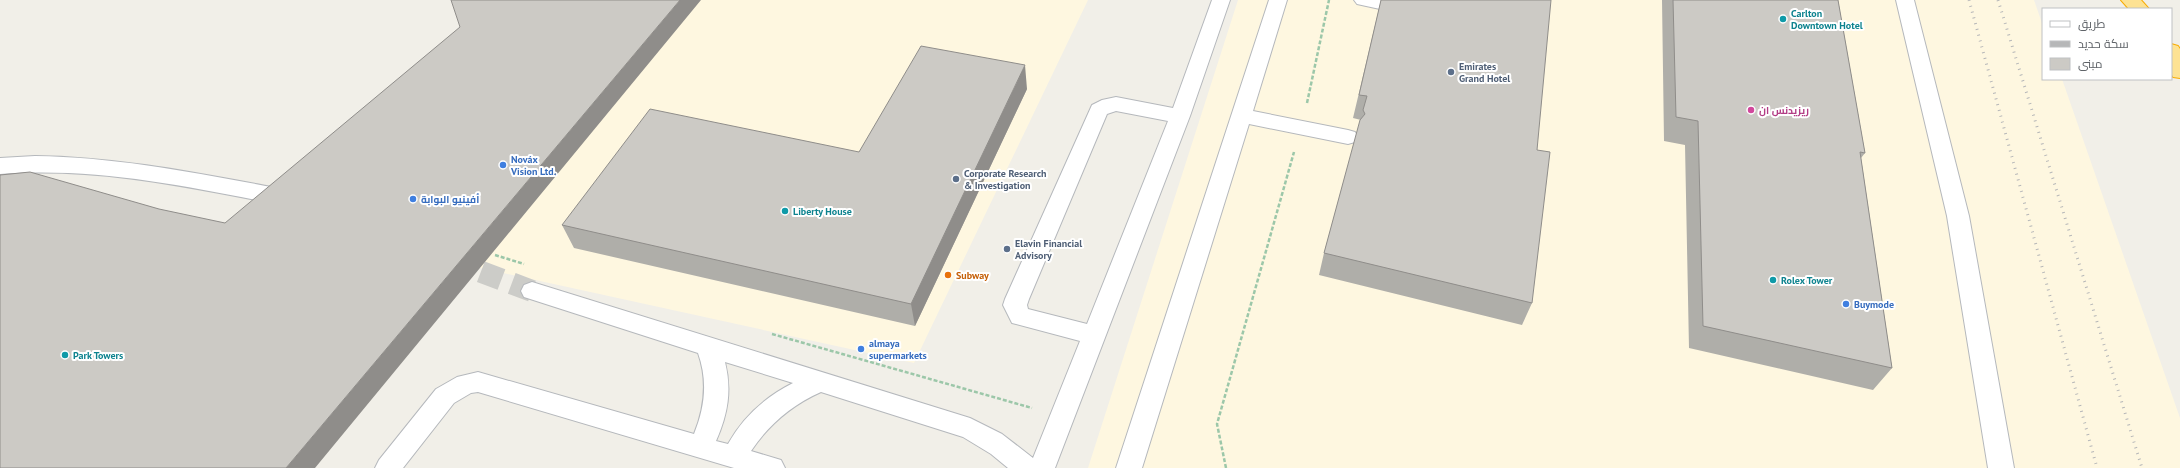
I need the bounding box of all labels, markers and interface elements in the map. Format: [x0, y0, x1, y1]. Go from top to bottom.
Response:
place label: Carlton Downtown Hotel [1791, 7, 1863, 32]
legend [2042, 8, 2172, 80]
marker: Carlton Downtown Hotel [1778, 14, 1788, 24]
text: طريق [2078, 16, 2106, 31]
text: سكة حديد [2078, 36, 2129, 51]
text: مبنى [2078, 56, 2103, 71]
place label: Emirates Grand Hotel [1459, 60, 1510, 85]
marker: Emirates Grand Hotel [1446, 67, 1456, 77]
place label: ريزيدنس ان [1759, 104, 1809, 117]
marker: ريزيدنس ان [1746, 105, 1756, 115]
place label: Nováx Vision Ltd. [510, 153, 557, 178]
marker: Nováx Vision Ltd. [498, 160, 508, 170]
place label: Corporate Research & Investigation [964, 167, 1047, 192]
marker: Corporate Research & Investigation [951, 174, 961, 184]
place label: أفينيو البوابة [421, 193, 479, 206]
marker: أفينيو البوابة [408, 194, 418, 204]
place label: Liberty House [793, 205, 852, 218]
marker: Liberty House [780, 206, 790, 216]
place label: Elavin Financial Advisory [1015, 237, 1082, 262]
marker: Elavin Financial Advisory [1002, 244, 1012, 254]
place label: Subway [956, 269, 989, 282]
marker: Subway [943, 270, 953, 280]
place label: Rolex Tower [1781, 274, 1833, 287]
marker: Rolex Tower [1768, 275, 1778, 285]
place label: Buymode [1854, 298, 1894, 311]
marker: Buymode [1841, 299, 1851, 309]
place label: almaya supermarkets [869, 337, 927, 362]
marker: almaya supermarkets [856, 344, 866, 354]
place label: Park Towers [73, 349, 123, 362]
marker: Park Towers [60, 350, 70, 360]

